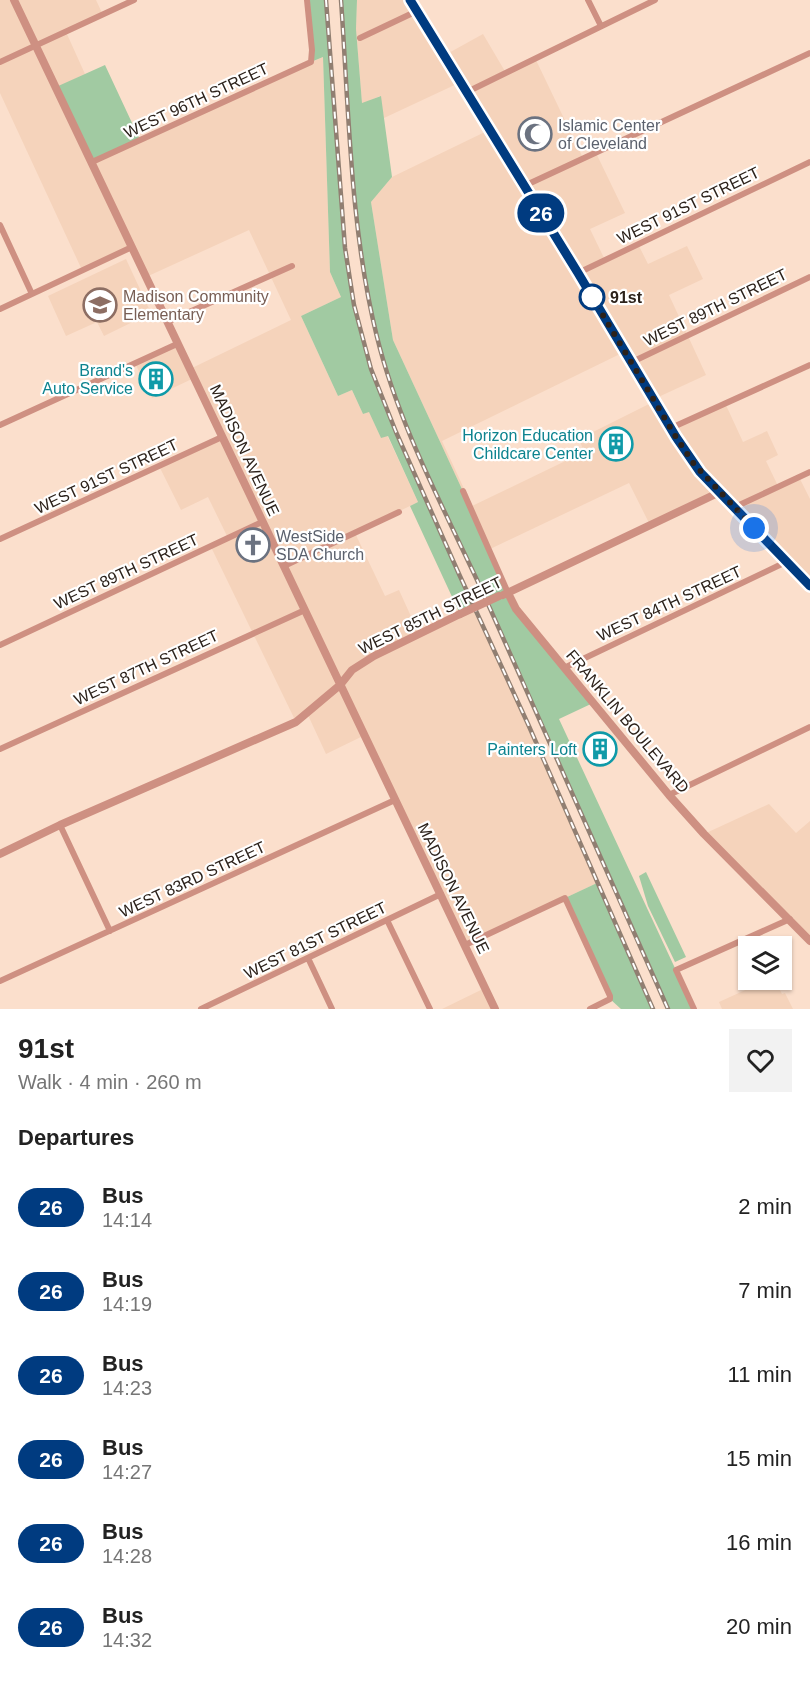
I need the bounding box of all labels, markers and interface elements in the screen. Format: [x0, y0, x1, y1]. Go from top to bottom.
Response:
street label: WEST 96TH STREET [121, 59, 271, 141]
mosque icon: Islamic Center of Cleveland [517, 116, 553, 152]
place label: Islamic Center of Cleveland [558, 117, 661, 152]
street label: WEST 91ST STREET [614, 164, 762, 247]
line badge: 26 [514, 194, 568, 232]
text: 26 [529, 202, 553, 225]
street label: WEST 89TH STREET [641, 265, 790, 350]
marker: 91st [579, 284, 605, 310]
school or university icon: Madison Community Elementary [82, 287, 118, 323]
place label: Madison Community Elementary [123, 288, 269, 323]
place label: 91st [610, 289, 643, 306]
building icon: Brand's Auto Service [138, 361, 174, 397]
place label: Brand's Auto Service [42, 362, 133, 397]
street label: MADISON AVENUE [207, 382, 282, 519]
building icon: Horizon Education Childcare Center [598, 426, 634, 462]
place label: Horizon Education Childcare Center [462, 427, 594, 462]
street label: WEST 91ST STREET [32, 436, 181, 517]
your location [739, 513, 769, 543]
church icon: WestSide SDA Church [235, 527, 271, 563]
place label: WestSide SDA Church [276, 528, 364, 563]
street label: WEST 89TH STREET [51, 530, 201, 612]
street label: WEST 84TH STREET [594, 562, 744, 644]
street label: WEST 85TH STREET [356, 573, 505, 658]
street label: WEST 87TH STREET [71, 626, 221, 708]
street label: FRANKLIN BOULEVARD [563, 647, 692, 796]
building icon: Painters Loft [582, 731, 618, 767]
place label: Painters Loft [487, 741, 578, 758]
street label: MADISON AVENUE [415, 820, 492, 956]
street label: WEST 83RD STREET [117, 838, 268, 921]
street label: WEST 81ST STREET [241, 899, 389, 982]
map controls [738, 936, 792, 990]
button: layers [738, 936, 792, 990]
button: heart [729, 1029, 792, 1092]
text: 91st [18, 1033, 74, 1064]
text: Walk · 4 min · 260 m [18, 1071, 202, 1093]
text: Departures [18, 1125, 134, 1150]
text: Bus [102, 1183, 144, 1208]
text: 2 min [738, 1194, 792, 1219]
text: 26 [39, 1196, 63, 1219]
text: 14:14 [102, 1209, 152, 1231]
text: Bus [102, 1267, 144, 1292]
text: 7 min [738, 1278, 792, 1303]
text: 26 [39, 1280, 63, 1303]
text: 14:19 [102, 1293, 152, 1315]
text: Bus [102, 1351, 144, 1376]
text: 11 min [728, 1362, 792, 1387]
text: 26 [39, 1364, 63, 1387]
text: 14:23 [102, 1377, 152, 1399]
text: Bus [102, 1435, 144, 1460]
text: 15 min [726, 1446, 792, 1471]
text: 26 [39, 1448, 63, 1471]
text: 14:27 [102, 1461, 152, 1483]
text: Bus [102, 1519, 144, 1544]
text: 16 min [726, 1530, 792, 1555]
text: 26 [39, 1532, 63, 1555]
text: 14:28 [102, 1545, 152, 1567]
text: Bus [102, 1603, 144, 1628]
text: 20 min [726, 1614, 792, 1639]
text: 26 [39, 1616, 63, 1639]
text: 14:32 [102, 1629, 152, 1651]

